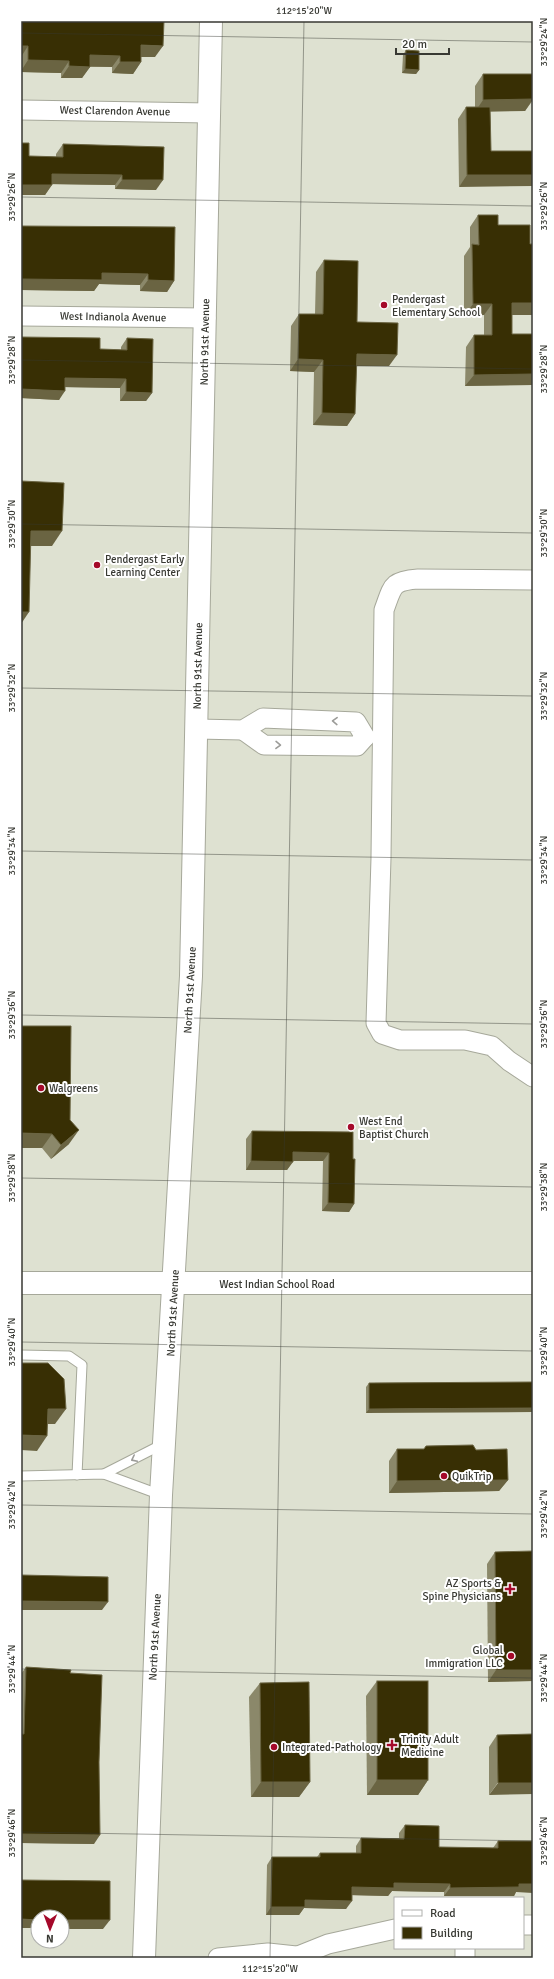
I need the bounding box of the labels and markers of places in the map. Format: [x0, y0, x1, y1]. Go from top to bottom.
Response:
place label: Pendergast Elementary School [392, 293, 480, 319]
marker: Pendergast Elementary School [379, 300, 389, 310]
place label: Pendergast Early Learning Center [105, 553, 185, 579]
marker: Pendergast Early Learning Center [92, 560, 102, 570]
place label: Walgreens [49, 1082, 98, 1095]
marker: Walgreens [36, 1083, 46, 1093]
place label: West End Baptist Church [359, 1115, 429, 1141]
marker: West End Baptist Church [346, 1122, 356, 1132]
place label: QuikTrip [452, 1470, 492, 1483]
marker: QuikTrip [439, 1471, 449, 1481]
place label: AZ Sports & Spine Physicians [422, 1577, 501, 1603]
marker: AZ Sports & Spine Physicians [504, 1583, 516, 1595]
place label: Global Immigration LLC [425, 1644, 503, 1670]
marker: Global Immigration LLC [506, 1651, 516, 1661]
place label: Trinity Adult Medicine [401, 1733, 459, 1759]
marker: Trinity Adult Medicine [386, 1739, 398, 1751]
place label: Integrated-Pathology [282, 1741, 382, 1754]
marker: Integrated-Pathology [269, 1742, 279, 1752]

